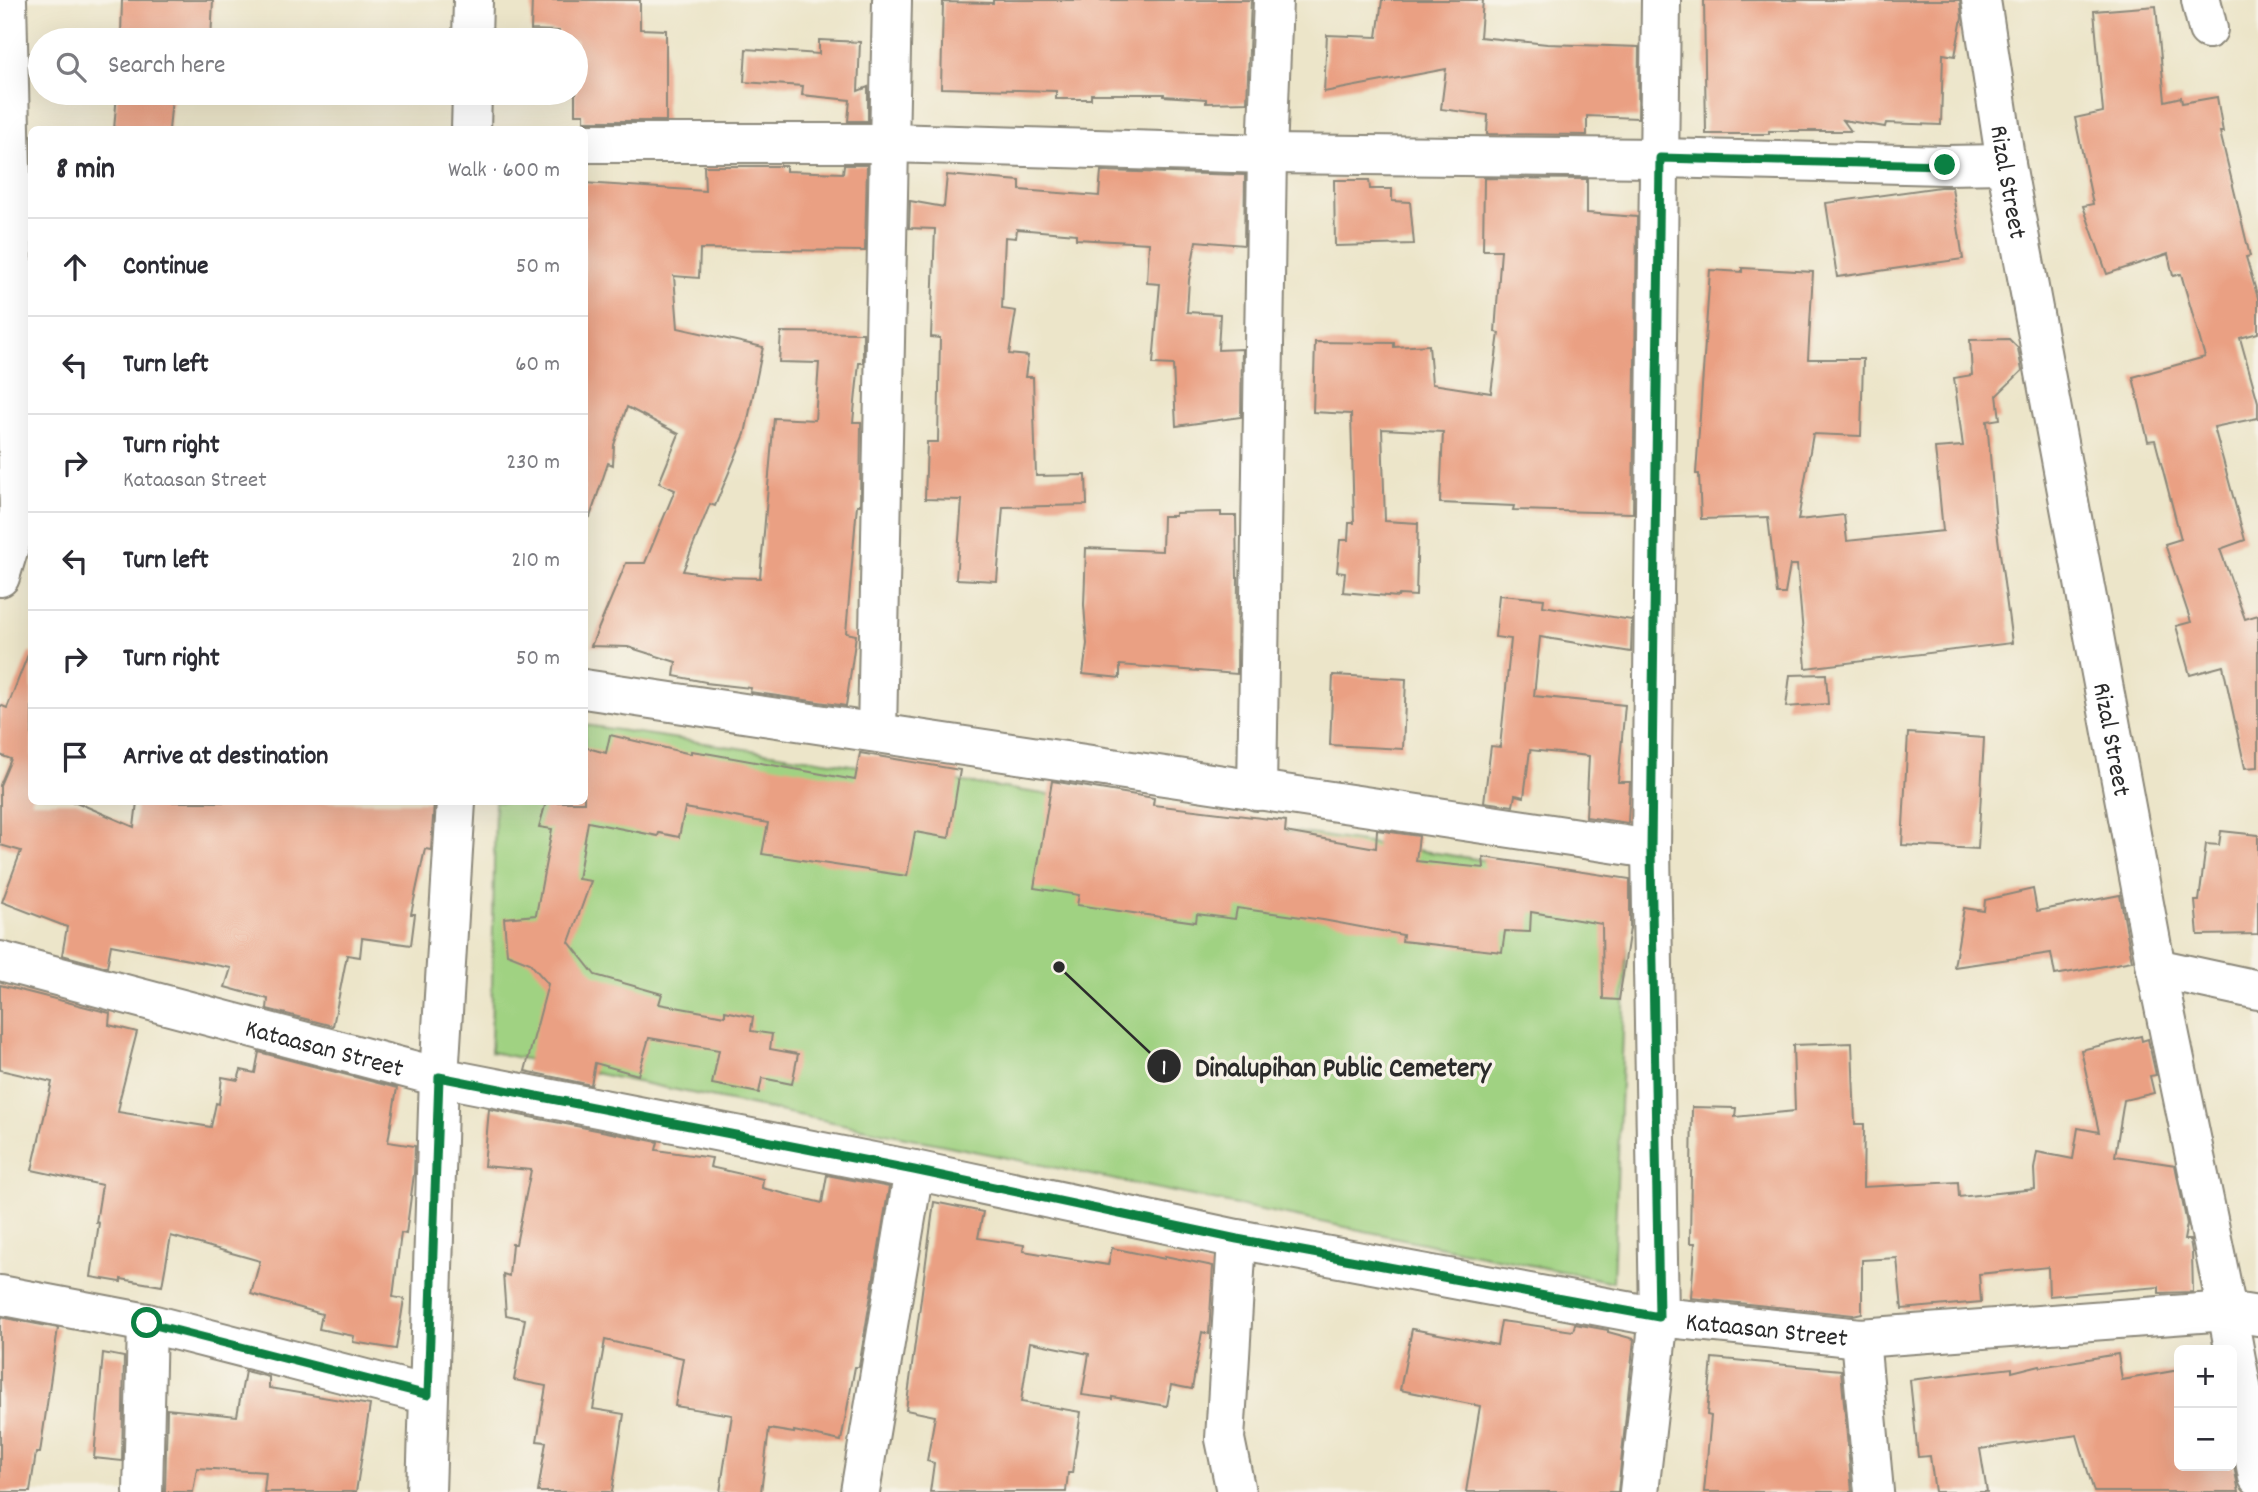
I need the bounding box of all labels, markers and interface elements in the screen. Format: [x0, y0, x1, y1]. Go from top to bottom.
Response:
search box [28, 28, 588, 105]
icon: search [52, 48, 90, 86]
text: Search here [108, 48, 226, 85]
street label: Rizal Street [1978, 123, 2035, 243]
route end [1929, 149, 1960, 180]
text: 8 min [56, 150, 115, 193]
text: Walk · 600 m [448, 155, 560, 188]
icon: ahead [56, 248, 94, 286]
text: Continue [123, 249, 208, 286]
text: 50 m [516, 251, 560, 284]
icon: left [56, 346, 94, 384]
text: Turn left [123, 347, 209, 384]
text: 60 m [515, 349, 560, 382]
text: Turn right [123, 428, 220, 465]
icon: right [56, 444, 94, 482]
text: 230 m [506, 447, 560, 480]
text: Kataasan Street [123, 465, 267, 498]
icon: left [56, 542, 94, 580]
text: Turn left [123, 543, 209, 580]
text: 210 m [511, 545, 560, 578]
icon: right [56, 640, 94, 678]
text: Turn right [123, 641, 220, 678]
text: 50 m [516, 643, 560, 676]
street label: Rizal Street [2081, 680, 2139, 800]
icon: arrive [56, 738, 94, 776]
text: Arrive at destination [123, 739, 328, 776]
street label: Kataasan Street [241, 1012, 408, 1089]
callout: Dinalupihan Public Cemetery [1146, 1042, 1505, 1091]
text: Dinalupihan Public Cemetery [1195, 1051, 1493, 1091]
text: 1 [1162, 1055, 1166, 1085]
street label: Kataasan Street [1684, 1305, 1850, 1359]
route start [131, 1307, 162, 1338]
map controls [2174, 1345, 2237, 1471]
button: + [2174, 1345, 2237, 1408]
button: − [2174, 1408, 2237, 1471]

